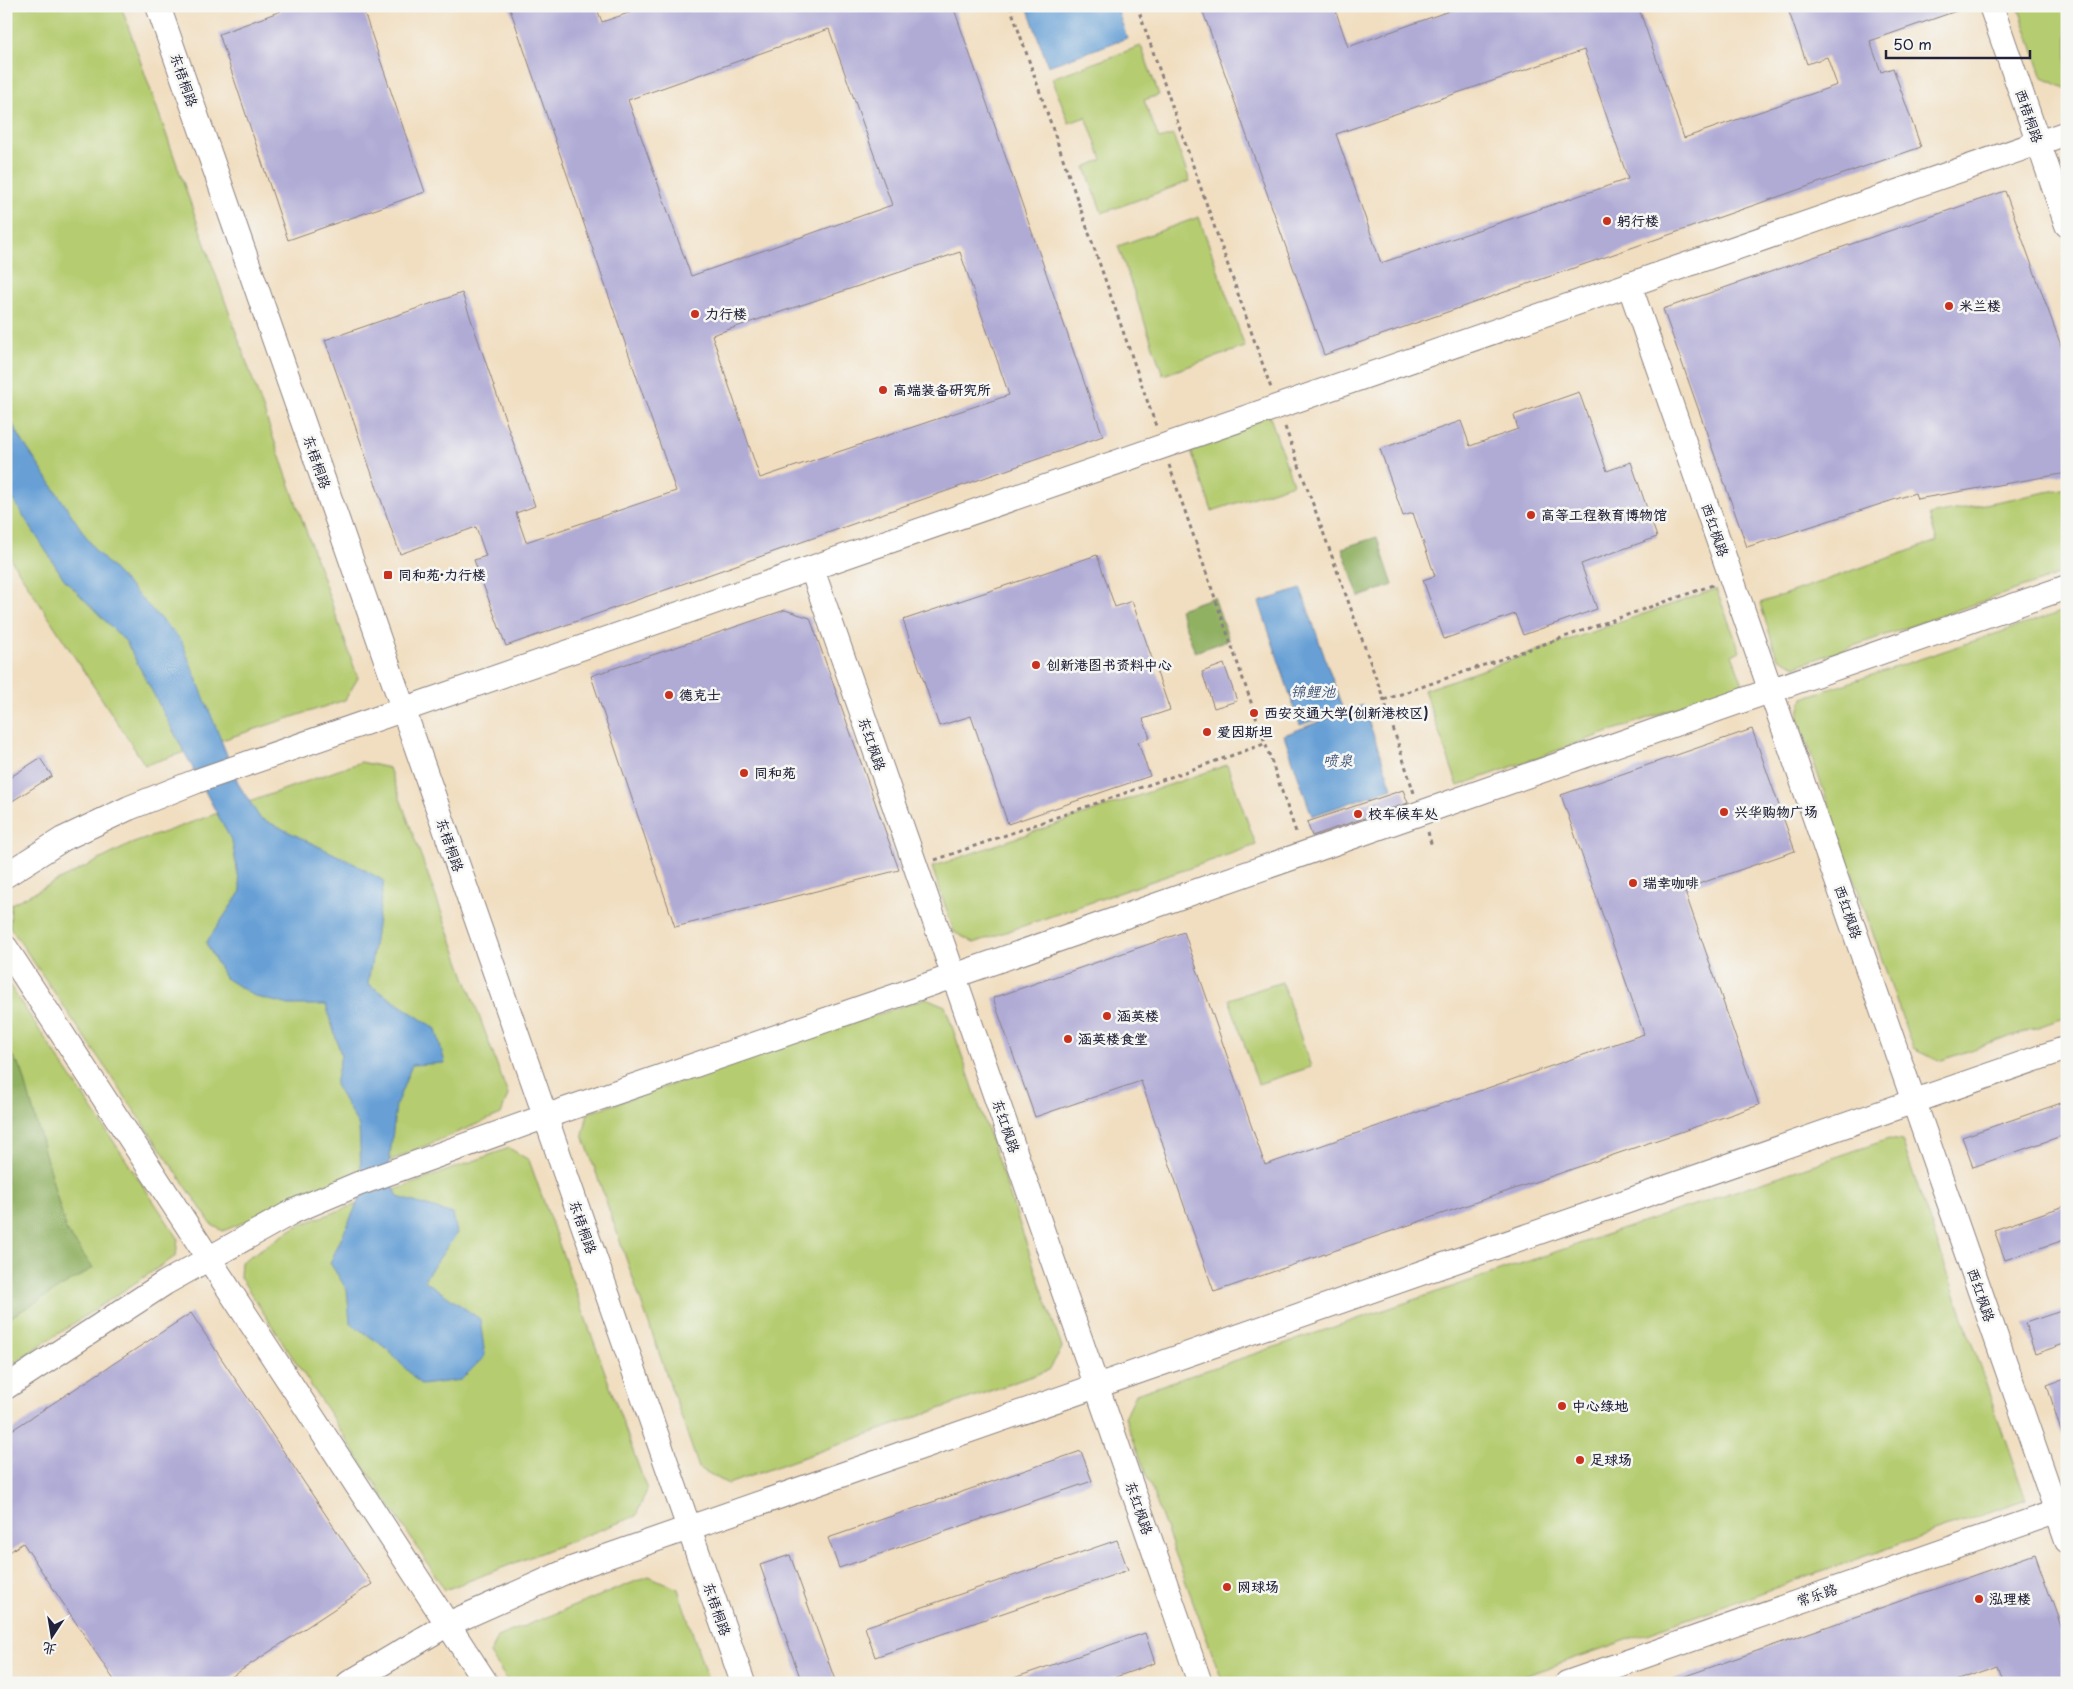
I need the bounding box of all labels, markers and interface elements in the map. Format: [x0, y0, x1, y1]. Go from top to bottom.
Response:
scale bar [1886, 28, 2029, 60]
text: 50 m [1893, 32, 1932, 55]
street label: 东梧桐路 [165, 50, 204, 110]
street label: 西梧桐路 [2010, 86, 2049, 146]
place label: 躬行楼 [1617, 210, 1659, 231]
marker: 躬行楼 [1601, 215, 1613, 227]
place label: 米兰楼 [1959, 295, 2001, 316]
marker: 米兰楼 [1943, 300, 1955, 312]
place label: 力行楼 [705, 303, 747, 324]
marker: 力行楼 [689, 308, 701, 320]
place label: 高端装备研究所 [893, 379, 991, 400]
marker: 高端装备研究所 [877, 384, 889, 396]
street label: 东梧桐路 [298, 432, 337, 492]
street label: 西红枫路 [1696, 500, 1735, 560]
place label: 高等工程教育博物馆 [1541, 504, 1667, 525]
marker: 高等工程教育博物馆 [1525, 509, 1537, 521]
place label: 同和苑·力行楼 [398, 564, 486, 585]
marker: 同和苑·力行楼 [382, 569, 394, 581]
place label: 创新港图书资料中心 [1046, 654, 1172, 675]
marker: 创新港图书资料中心 [1030, 659, 1042, 671]
water label: 锦鲤池 [1290, 679, 1336, 702]
place label: 德克士 [679, 684, 721, 705]
marker: 德克士 [663, 689, 675, 701]
place label: 西安交通大学(创新港校区) [1264, 702, 1429, 723]
marker: 西安交通大学(创新港校区) [1248, 707, 1260, 719]
street label: 东红枫路 [853, 714, 892, 774]
place label: 爱因斯坦 [1217, 721, 1273, 742]
marker: 爱因斯坦 [1201, 726, 1213, 738]
water label: 喷泉 [1323, 748, 1353, 771]
place label: 同和苑 [754, 762, 796, 783]
marker: 同和苑 [738, 767, 750, 779]
place label: 兴华购物广场 [1734, 801, 1818, 822]
place label: 校车候车处 [1368, 803, 1438, 824]
marker: 兴华购物广场 [1718, 806, 1730, 818]
marker: 校车候车处 [1352, 808, 1364, 820]
street label: 东梧桐路 [431, 815, 470, 875]
place label: 瑞幸咖啡 [1643, 872, 1699, 893]
marker: 瑞幸咖啡 [1627, 877, 1639, 889]
street label: 西红枫路 [1829, 882, 1868, 942]
place label: 涵英楼 [1117, 1005, 1159, 1026]
marker: 涵英楼 [1101, 1010, 1113, 1022]
place label: 涵英楼食堂 [1078, 1028, 1148, 1049]
marker: 涵英楼食堂 [1062, 1033, 1074, 1045]
street label: 东红枫路 [987, 1096, 1026, 1156]
street label: 东梧桐路 [564, 1197, 603, 1257]
street label: 西红枫路 [1962, 1265, 2001, 1325]
place label: 中心绿地 [1572, 1395, 1628, 1416]
marker: 中心绿地 [1556, 1400, 1568, 1412]
place label: 足球场 [1590, 1449, 1632, 1470]
marker: 足球场 [1574, 1454, 1586, 1466]
street label: 东红枫路 [1120, 1478, 1159, 1538]
place label: 网球场 [1237, 1576, 1279, 1597]
street label: 常乐路 [1794, 1578, 1840, 1611]
street label: 东梧桐路 [698, 1579, 737, 1639]
marker: 网球场 [1221, 1581, 1233, 1593]
place label: 泓理楼 [1989, 1588, 2031, 1609]
marker: 泓理楼 [1973, 1593, 1985, 1605]
north arrow [28, 1612, 78, 1662]
text: 北 [40, 1637, 58, 1661]

